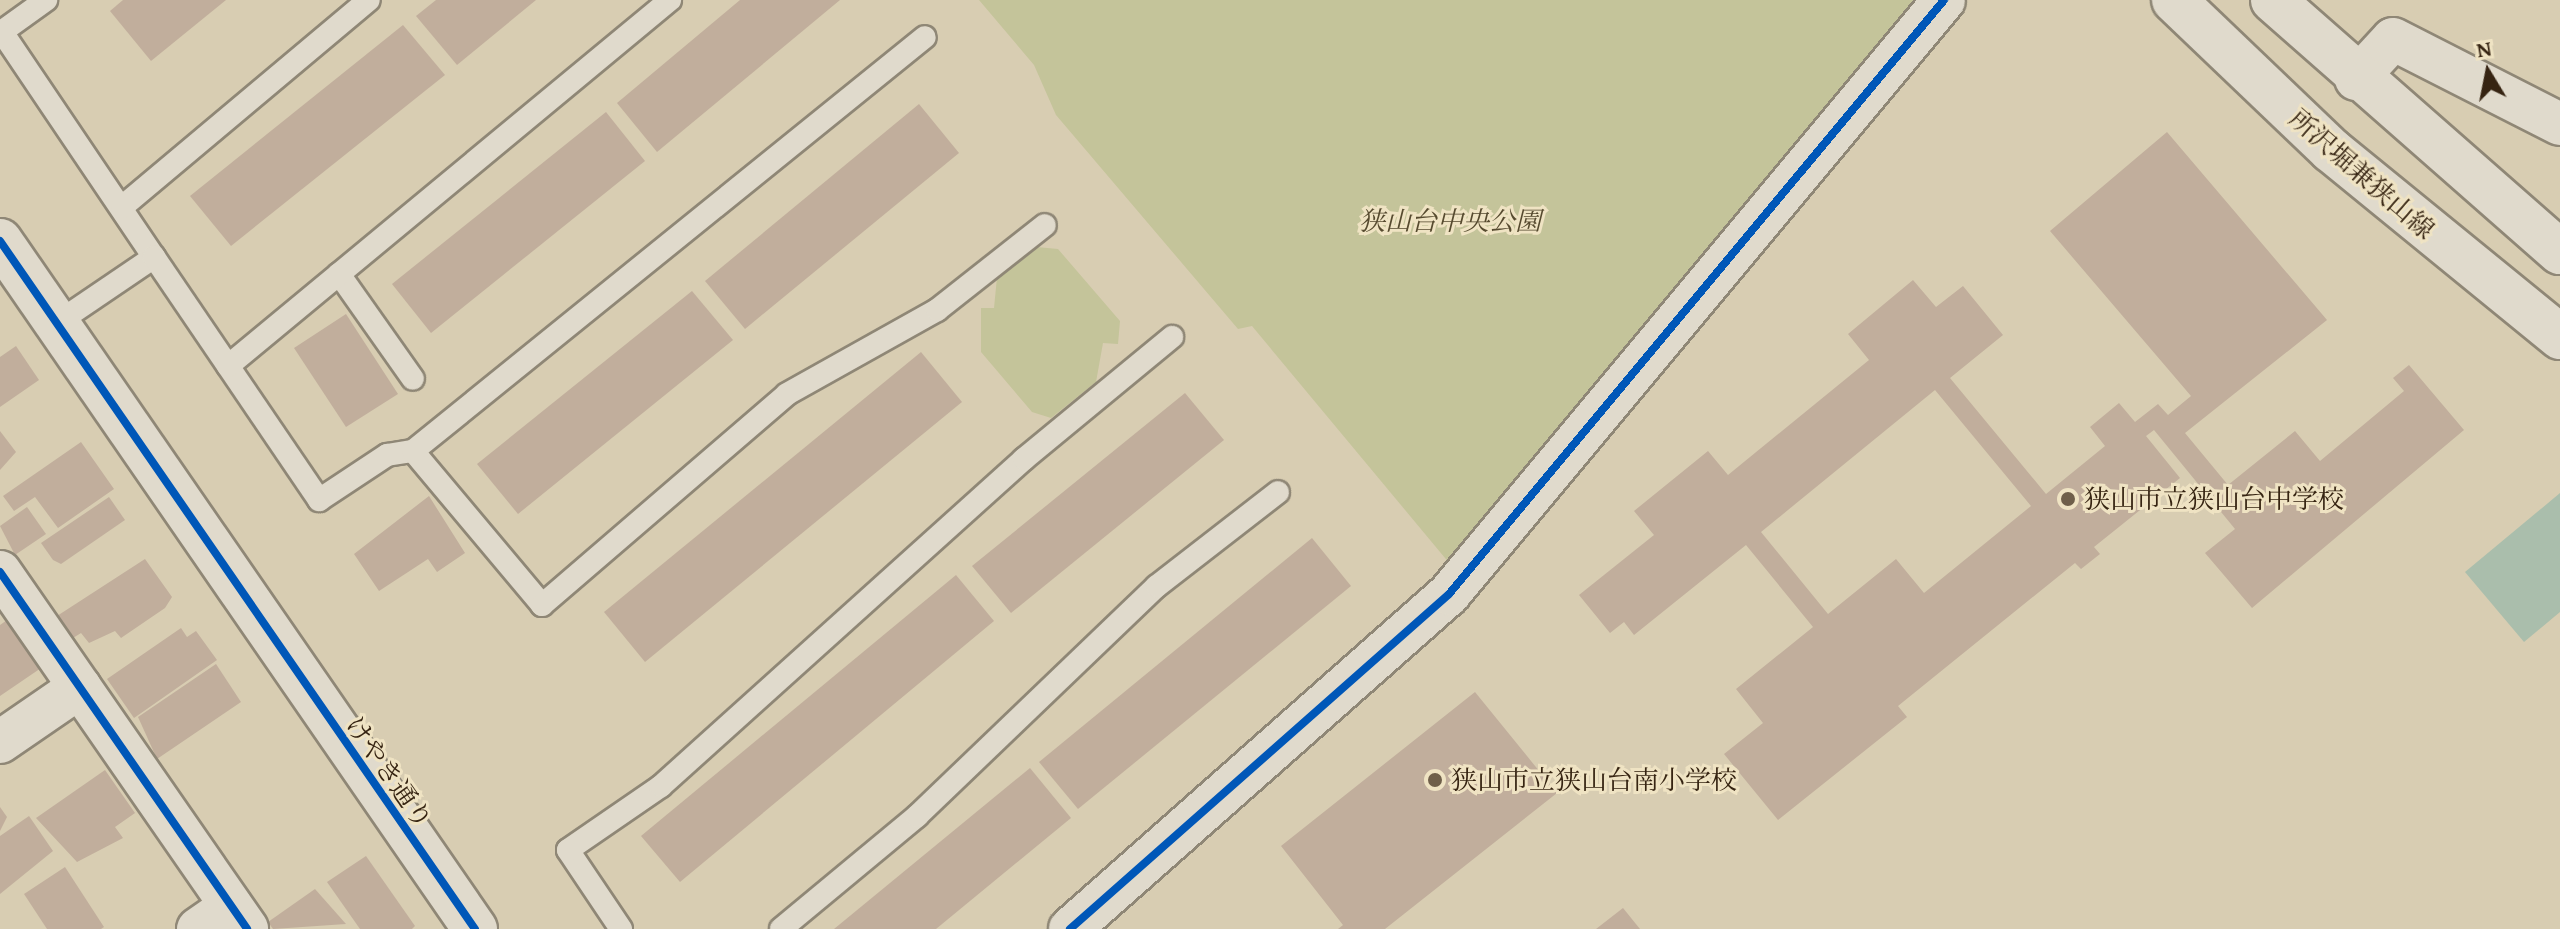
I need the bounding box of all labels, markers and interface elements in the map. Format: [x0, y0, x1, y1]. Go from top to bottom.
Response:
text: N [2474, 31, 2494, 65]
north arrow [2448, 32, 2528, 112]
street label: 所沢堀兼狭山線 [2283, 103, 2441, 245]
park label: 狭山台中央公園 [1359, 205, 1541, 237]
place label: 狭山市立狭山台中学校 [2084, 483, 2344, 515]
marker: 狭山市立狭山台中学校 [2059, 490, 2077, 508]
street label: けやき通り [339, 710, 439, 834]
place label: 狭山市立狭山台南小学校 [1451, 764, 1737, 796]
marker: 狭山市立狭山台南小学校 [1426, 771, 1444, 789]

